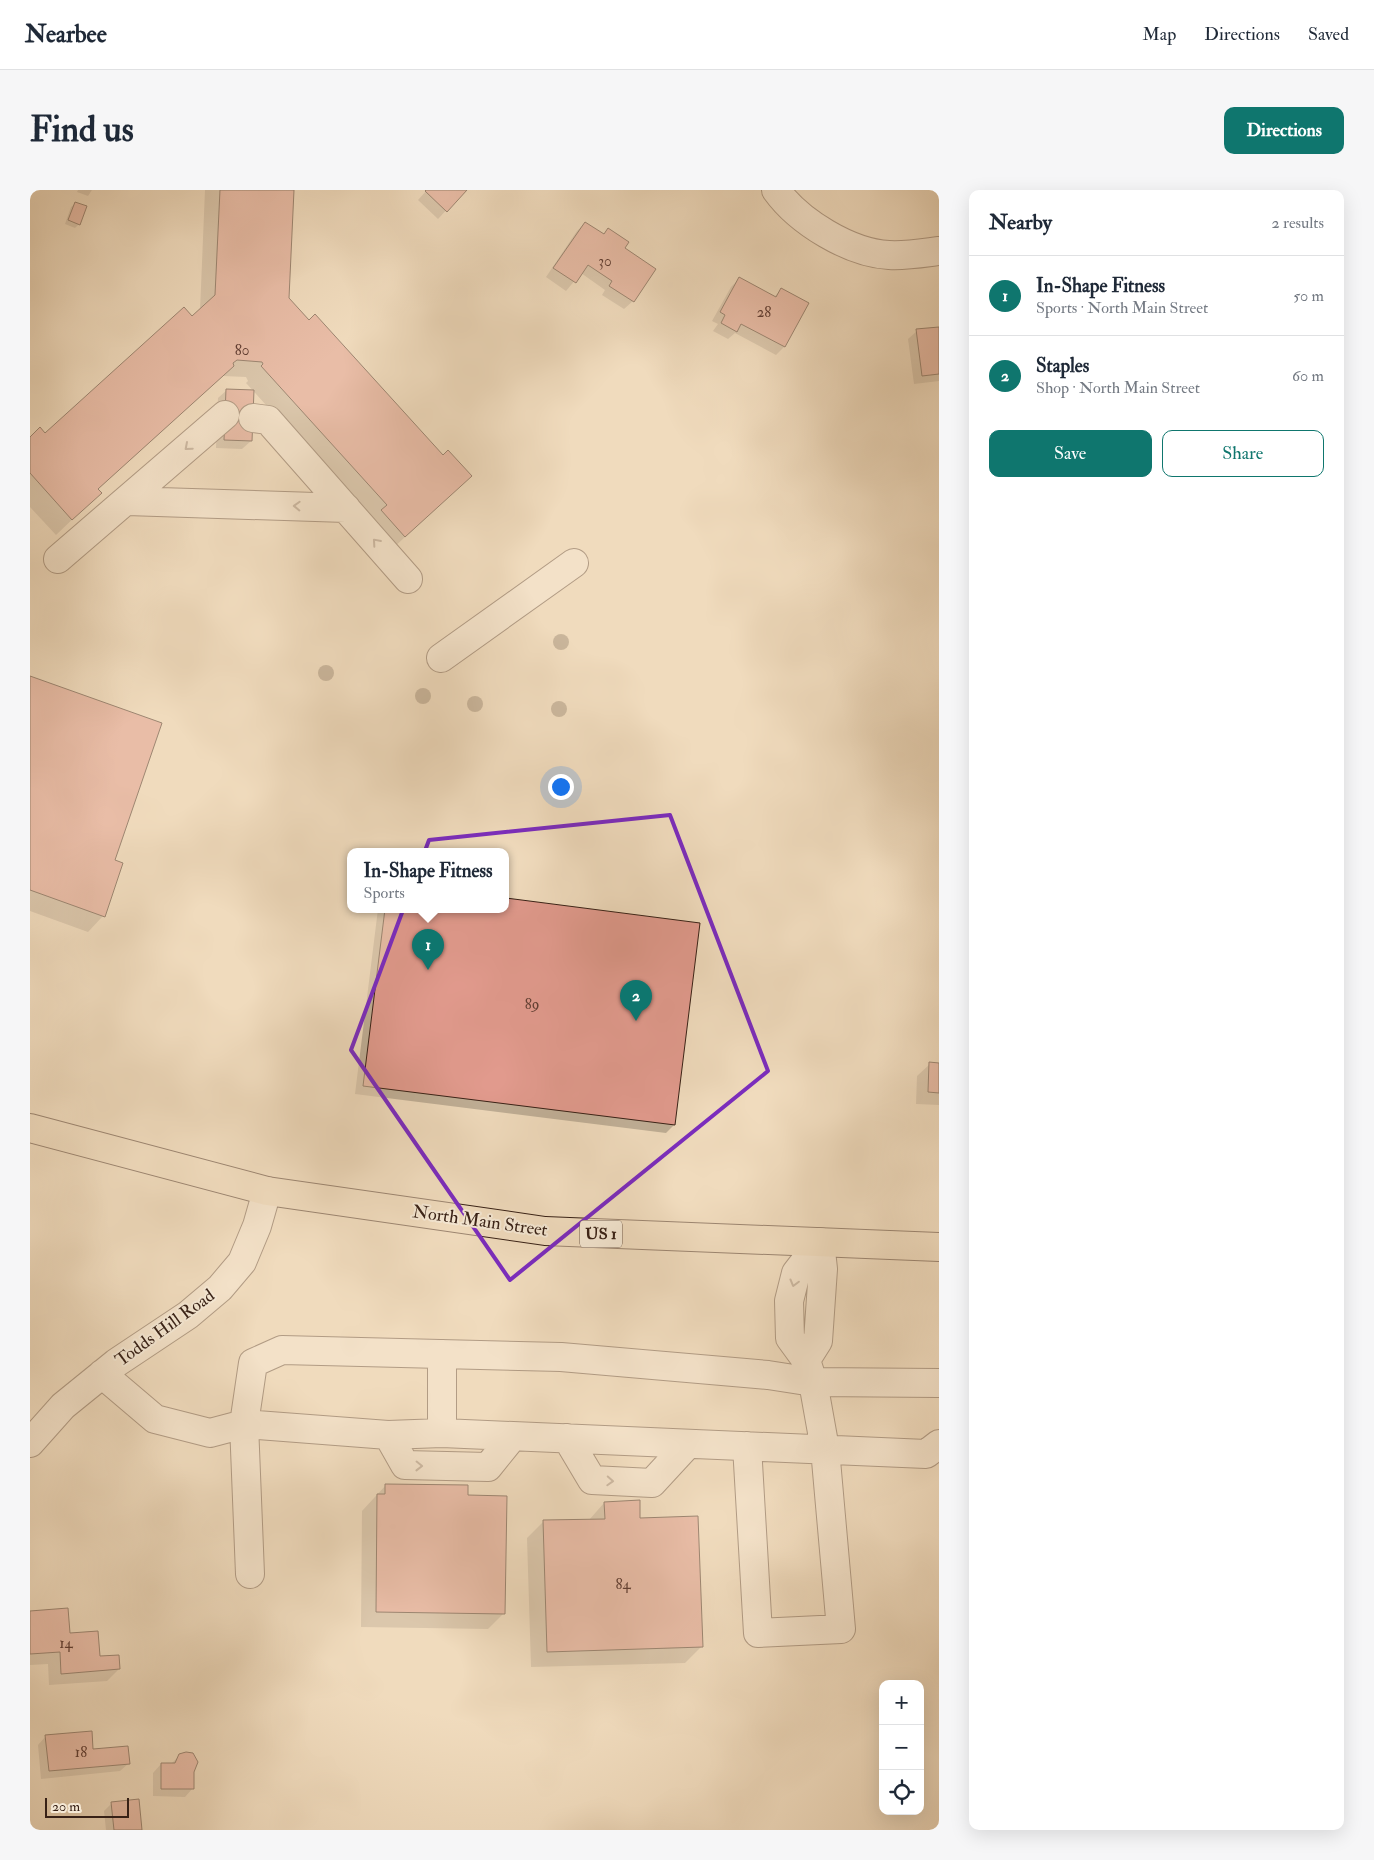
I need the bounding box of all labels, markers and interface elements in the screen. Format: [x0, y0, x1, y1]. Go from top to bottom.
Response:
text: Nearbee [25, 19, 107, 50]
text: Map [1143, 23, 1176, 46]
text: Directions [1204, 23, 1280, 46]
text: Saved [1308, 23, 1349, 46]
button: Directions [1224, 107, 1344, 154]
text: Find us [30, 108, 134, 152]
text: Nearby [989, 209, 1052, 236]
text: 2 results [1271, 213, 1324, 233]
house number: 30 [598, 252, 612, 271]
text: In-Shape Fitness [1036, 274, 1165, 298]
text: 1 [1002, 286, 1008, 306]
text: 50 m [1293, 286, 1324, 306]
text: Sports · North Main Street [1036, 298, 1208, 318]
house number: 28 [757, 303, 771, 322]
house number: 80 [235, 341, 249, 360]
text: Staples [1036, 354, 1089, 378]
text: 2 [1001, 366, 1009, 386]
text: 60 m [1292, 366, 1324, 386]
text: Shop · North Main Street [1036, 378, 1200, 398]
button: Save [989, 430, 1152, 477]
button: Share [1162, 430, 1324, 477]
one-way arrow [185, 442, 194, 450]
one-way arrow [293, 501, 301, 512]
one-way arrow [373, 539, 382, 548]
your location [548, 774, 574, 800]
popup [347, 848, 509, 913]
text: In-Shape Fitness [363, 859, 493, 883]
text: Sports [363, 883, 405, 903]
pin: 1 [412, 929, 444, 970]
pin: 2 [620, 980, 652, 1021]
house number: 89 [525, 995, 539, 1014]
street label: North Main Street [411, 1200, 549, 1242]
road number: US 1 [580, 1220, 622, 1248]
one-way arrow [789, 1278, 799, 1286]
street label: Todds Hill Road [111, 1284, 219, 1372]
one-way arrow [415, 1460, 423, 1471]
one-way arrow [606, 1475, 614, 1486]
house number: 84 [615, 1575, 631, 1594]
house number: 14 [59, 1634, 74, 1653]
map controls [879, 1680, 924, 1815]
button: + [879, 1680, 924, 1725]
button: − [879, 1725, 924, 1770]
house number: 18 [75, 1743, 87, 1762]
button: locate [879, 1770, 924, 1815]
scale bar [45, 1795, 129, 1818]
text: 20 m [52, 1798, 80, 1815]

